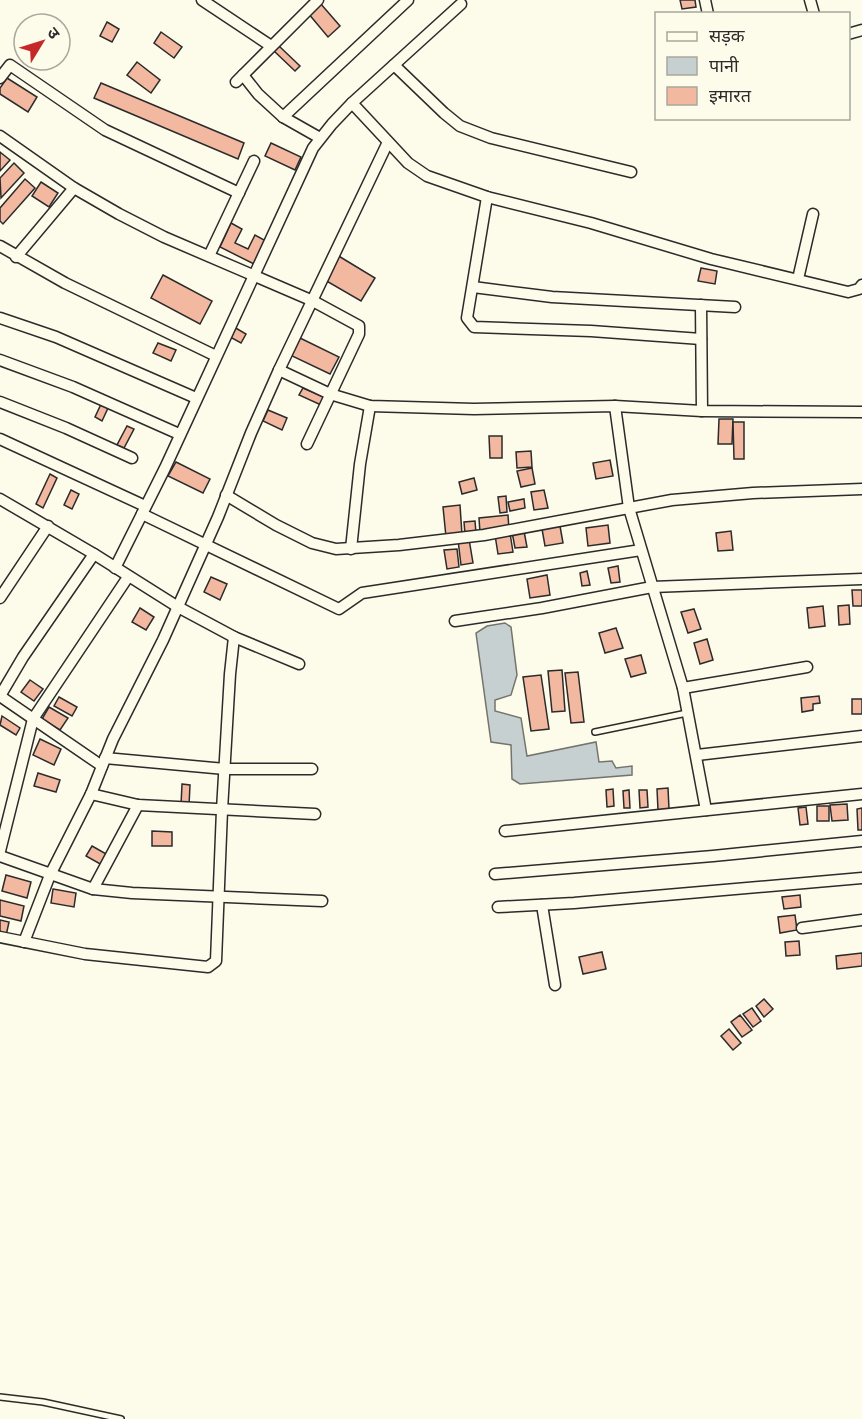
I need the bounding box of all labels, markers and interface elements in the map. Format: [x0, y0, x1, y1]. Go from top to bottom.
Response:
north arrow [12, 12, 72, 72]
legend [655, 12, 850, 120]
text: उ [43, 24, 64, 43]
text: सड़क [709, 25, 746, 47]
text: पानी [709, 55, 739, 77]
text: इमारत [709, 85, 752, 107]

